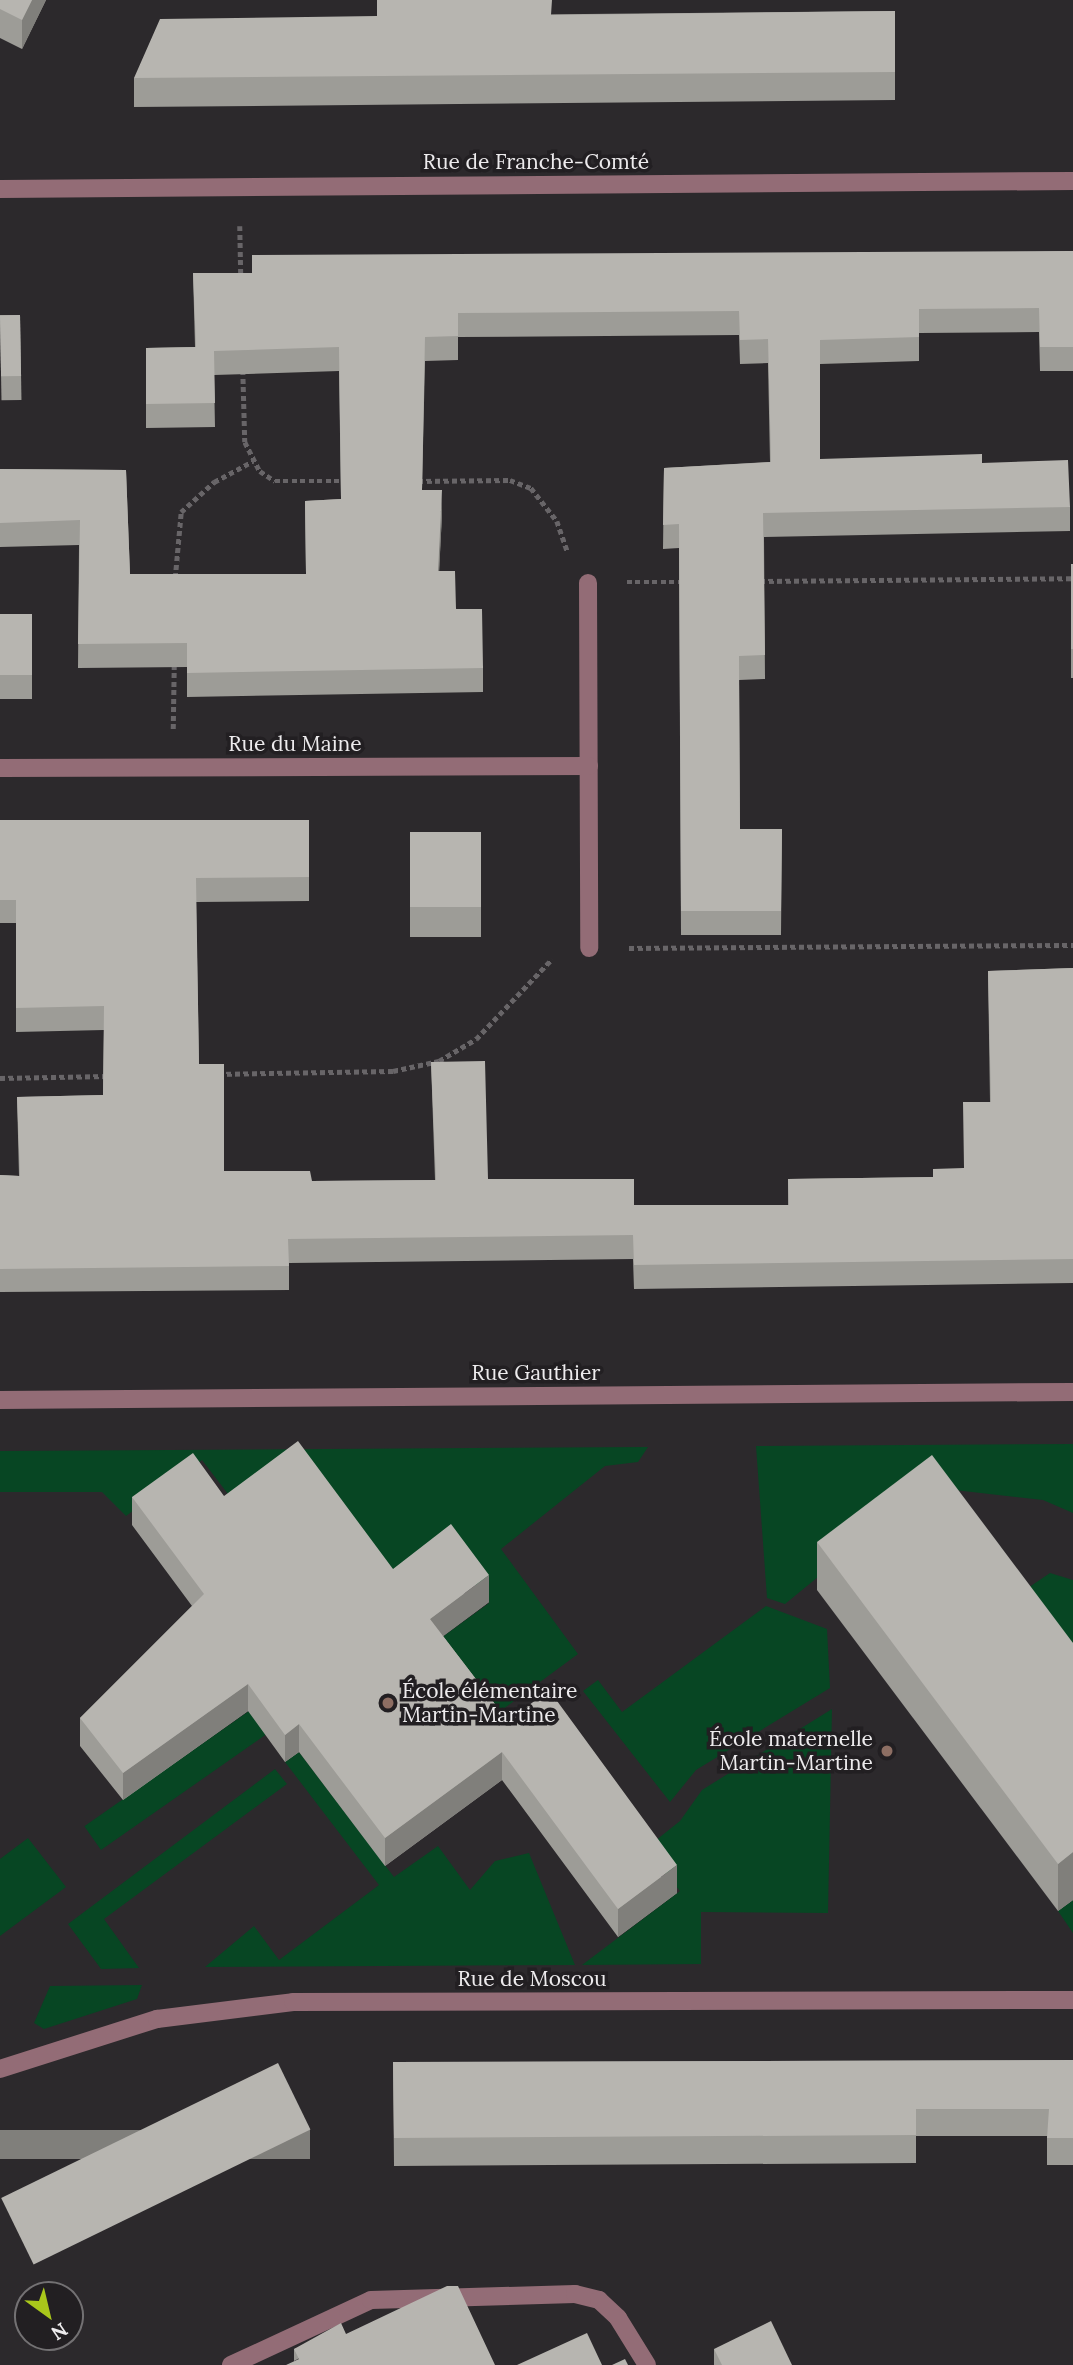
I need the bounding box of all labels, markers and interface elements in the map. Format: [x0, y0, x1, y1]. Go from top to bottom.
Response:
street label: Rue de Franche-Comté [423, 149, 649, 175]
street label: Rue du Maine [228, 731, 362, 757]
street label: Rue Gauthier [472, 1360, 600, 1386]
place label: École élémentaire Martin-Martine [402, 1678, 577, 1728]
marker: École élémentaire Martin-Martine [380, 1695, 396, 1711]
place label: École maternelle Martin-Martine [709, 1726, 873, 1776]
marker: École maternelle Martin-Martine [879, 1743, 895, 1759]
street label: Rue de Moscou [457, 1966, 607, 1992]
north arrow [14, 2281, 84, 2351]
text: N [47, 2318, 72, 2346]

